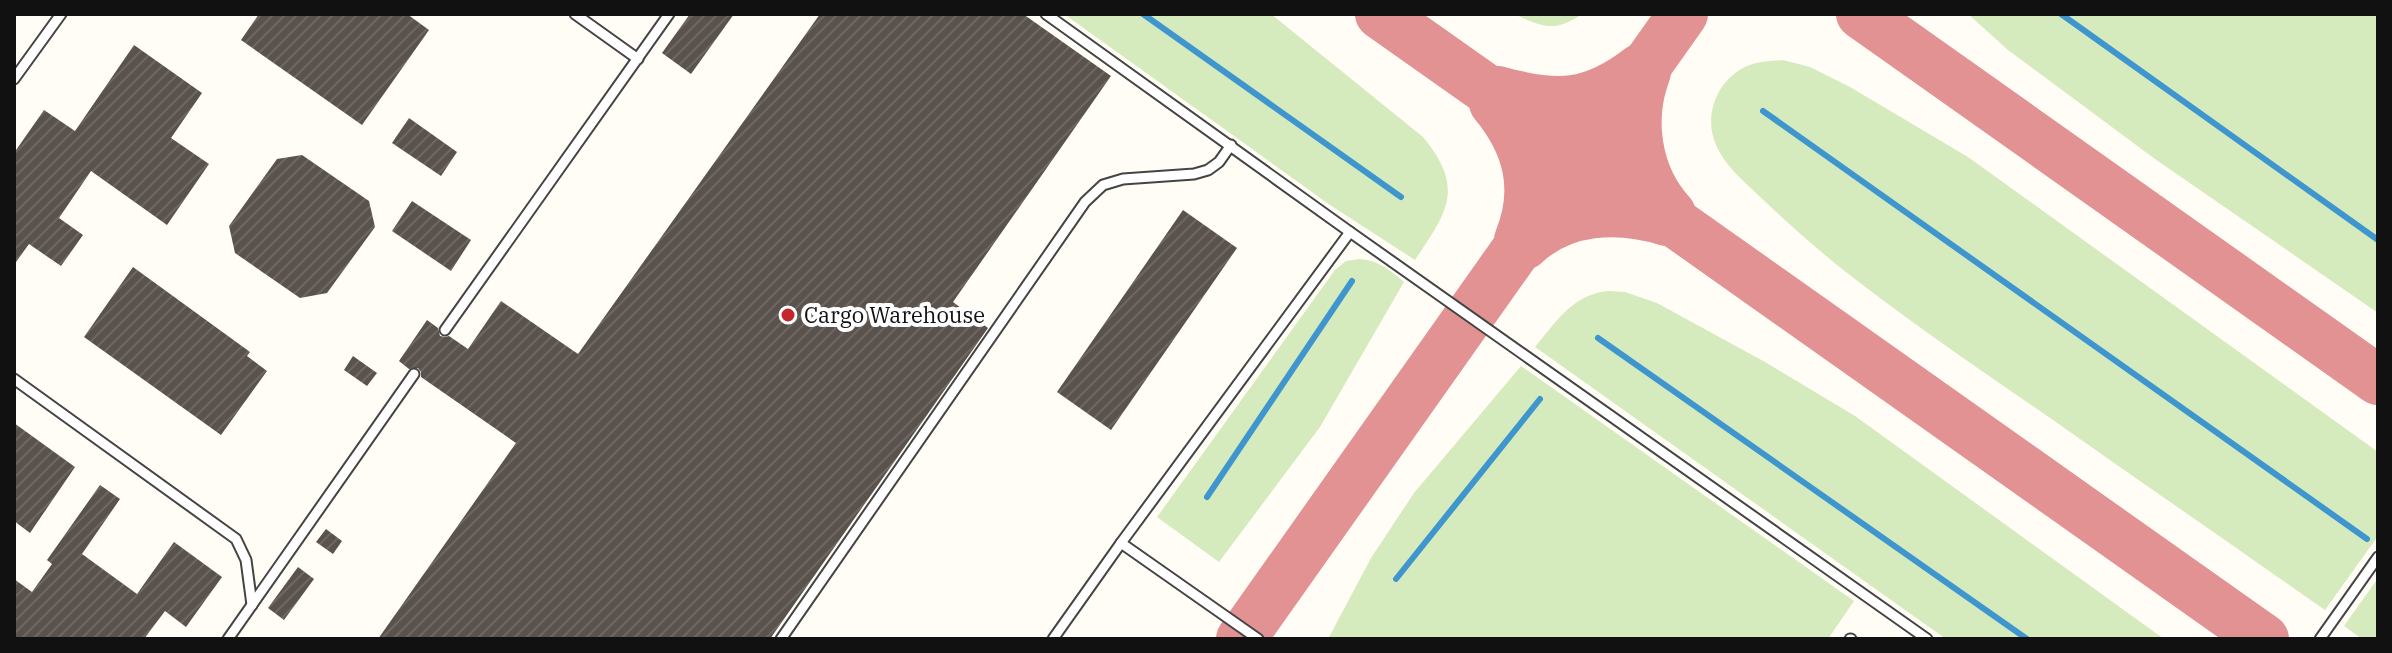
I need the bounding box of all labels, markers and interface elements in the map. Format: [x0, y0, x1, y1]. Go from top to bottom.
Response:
place label: Cargo Warehouse [804, 300, 985, 329]
marker: Cargo Warehouse [779, 306, 797, 324]

